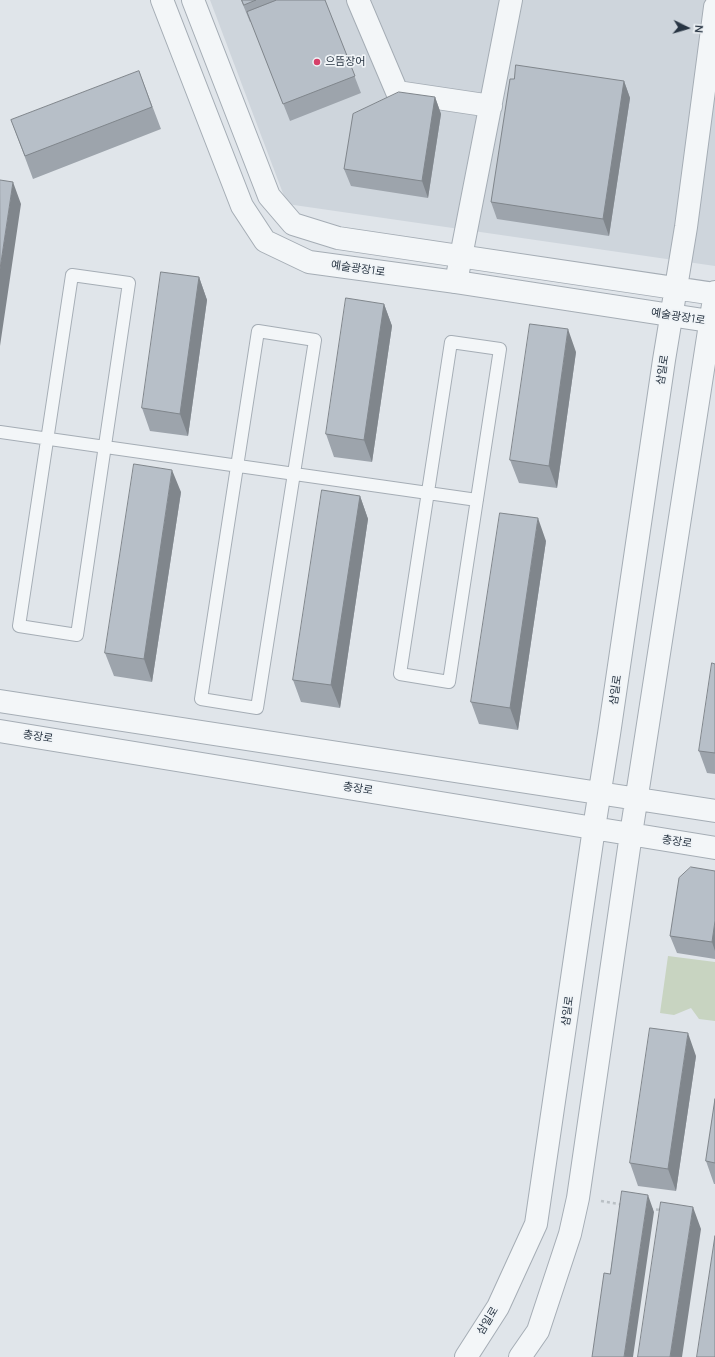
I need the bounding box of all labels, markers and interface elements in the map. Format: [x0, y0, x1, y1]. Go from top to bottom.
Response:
north arrow [667, 8, 707, 48]
text: N [692, 24, 707, 34]
place label: 으뜸장어 [325, 55, 365, 69]
marker: 으뜸장어 [312, 57, 322, 67]
street label: 예술광장1로 [330, 259, 386, 279]
street label: 예술광장1로 [650, 306, 706, 328]
street label: 삼일로 [654, 354, 672, 386]
street label: 삼일로 [607, 674, 625, 706]
street label: 충장로 [22, 728, 54, 746]
street label: 충장로 [342, 780, 374, 798]
street label: 충장로 [661, 833, 693, 851]
street label: 삼일로 [559, 995, 577, 1027]
street label: 삼일로 [475, 1305, 501, 1337]

